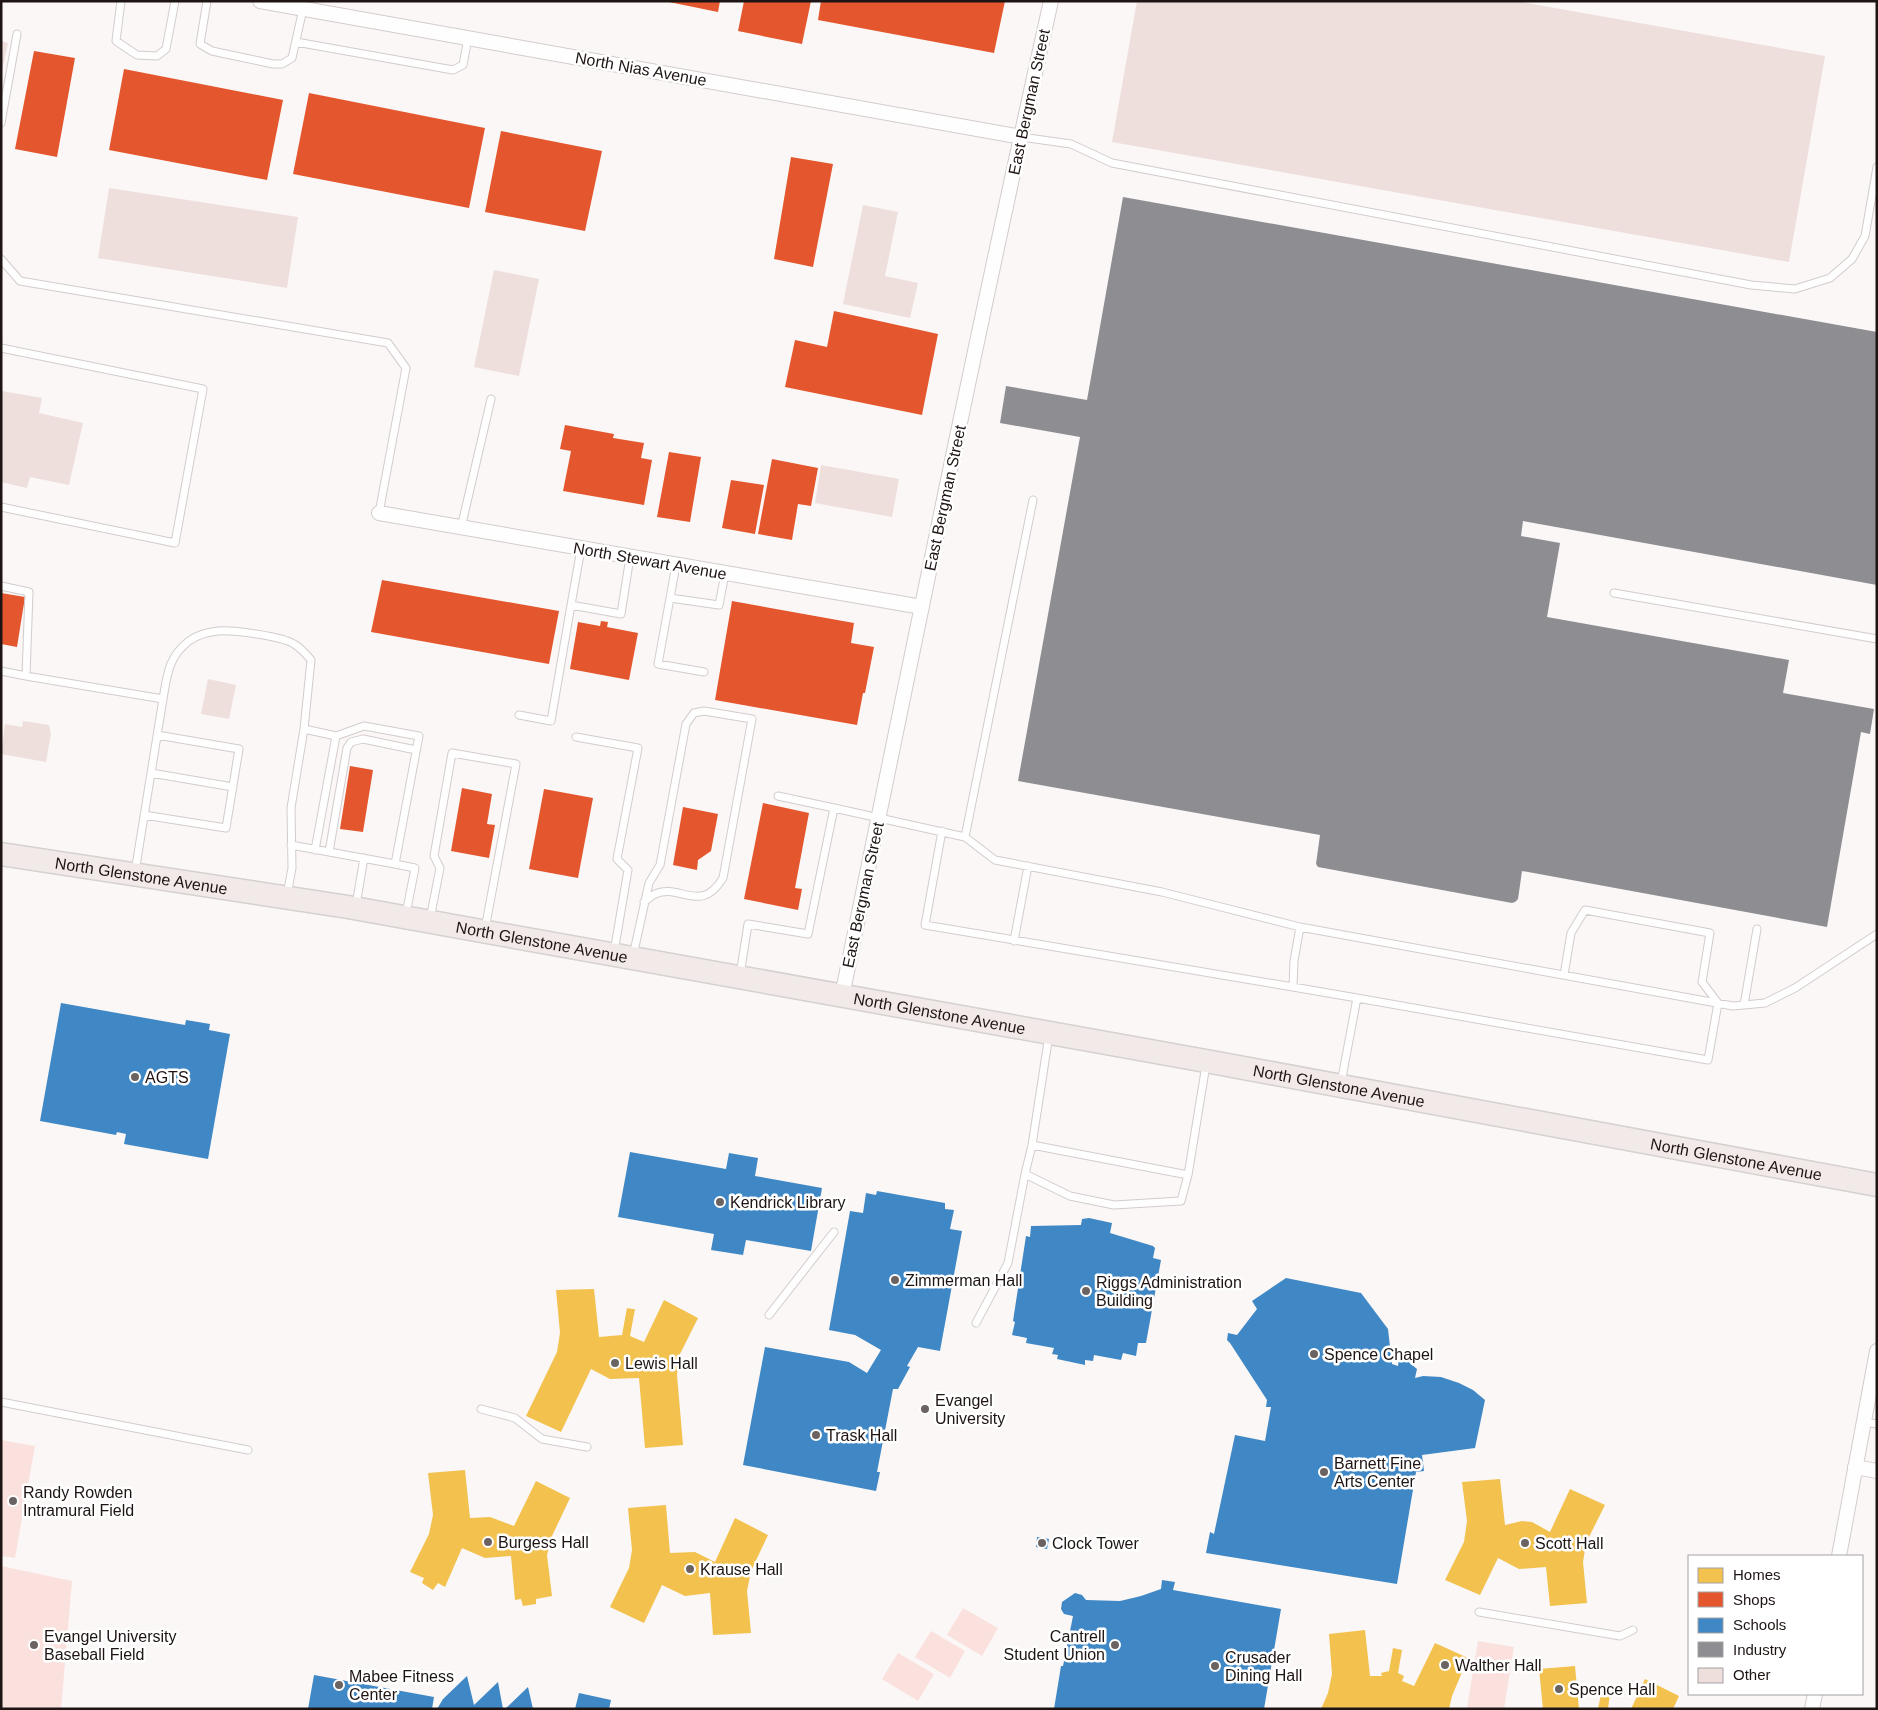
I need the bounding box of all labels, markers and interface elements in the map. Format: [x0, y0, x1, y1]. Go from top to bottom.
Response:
street label: East Bergman Street [1005, 27, 1053, 176]
street label: North Nias Avenue [574, 49, 708, 89]
street label: East Bergman Street [921, 423, 969, 572]
street label: North Stewart Avenue [572, 539, 728, 583]
street label: East Bergman Street [839, 820, 887, 969]
street label: North Glenstone Avenue [54, 854, 229, 897]
street label: North Glenstone Avenue [455, 918, 629, 966]
street label: North Glenstone Avenue [852, 989, 1027, 1037]
street label: North Glenstone Avenue [1252, 1061, 1426, 1110]
place label: AGTS [145, 1069, 189, 1086]
marker: AGTS [129, 1071, 141, 1083]
street label: North Glenstone Avenue [1649, 1135, 1824, 1183]
place label: Kendrick Library [730, 1194, 846, 1211]
marker: Kendrick Library [714, 1196, 726, 1208]
place label: Zimmerman Hall [905, 1272, 1022, 1289]
marker: Zimmerman Hall [889, 1274, 901, 1286]
place label: Riggs Administration Building [1096, 1274, 1242, 1309]
marker: Riggs Administration Building [1080, 1285, 1092, 1297]
place label: Spence Chapel [1324, 1346, 1433, 1363]
marker: Spence Chapel [1308, 1348, 1320, 1360]
place label: Lewis Hall [625, 1355, 698, 1372]
marker: Lewis Hall [609, 1357, 621, 1369]
place label: Evangel University [935, 1392, 1005, 1427]
marker: Evangel University [919, 1403, 931, 1415]
place label: Trask Hall [826, 1427, 897, 1444]
marker: Trask Hall [810, 1429, 822, 1441]
place label: Barnett Fine Arts Center [1334, 1455, 1421, 1490]
marker: Barnett Fine Arts Center [1318, 1466, 1330, 1478]
place label: Randy Rowden Intramural Field [23, 1484, 134, 1519]
marker: Randy Rowden Intramural Field [7, 1495, 19, 1507]
place label: Burgess Hall [498, 1534, 589, 1551]
place label: Clock Tower [1052, 1535, 1140, 1552]
place label: Scott Hall [1535, 1535, 1603, 1552]
marker: Burgess Hall [482, 1536, 494, 1548]
marker: Clock Tower [1036, 1537, 1048, 1549]
marker: Scott Hall [1519, 1537, 1531, 1549]
legend [1688, 1555, 1863, 1695]
place label: Krause Hall [700, 1561, 783, 1578]
marker: Krause Hall [684, 1563, 696, 1575]
text: Homes [1733, 1566, 1781, 1583]
text: Shops [1733, 1591, 1776, 1608]
text: Schools [1733, 1616, 1786, 1633]
place label: Evangel University Baseball Field [44, 1628, 177, 1663]
place label: Cantrell Student Union [1004, 1628, 1105, 1663]
marker: Evangel University Baseball Field [28, 1639, 40, 1651]
marker: Cantrell Student Union [1109, 1639, 1121, 1651]
text: Industry [1733, 1641, 1787, 1658]
place label: Crusader Dining Hall [1225, 1649, 1302, 1684]
place label: Walther Hall [1455, 1657, 1542, 1674]
marker: Walther Hall [1439, 1659, 1451, 1671]
marker: Crusader Dining Hall [1209, 1660, 1221, 1672]
text: Other [1733, 1666, 1771, 1683]
place label: Mabee Fitness Center [349, 1668, 454, 1703]
marker: Mabee Fitness Center [333, 1679, 345, 1691]
place label: Spence Hall [1569, 1681, 1655, 1698]
marker: Spence Hall [1553, 1683, 1565, 1695]

